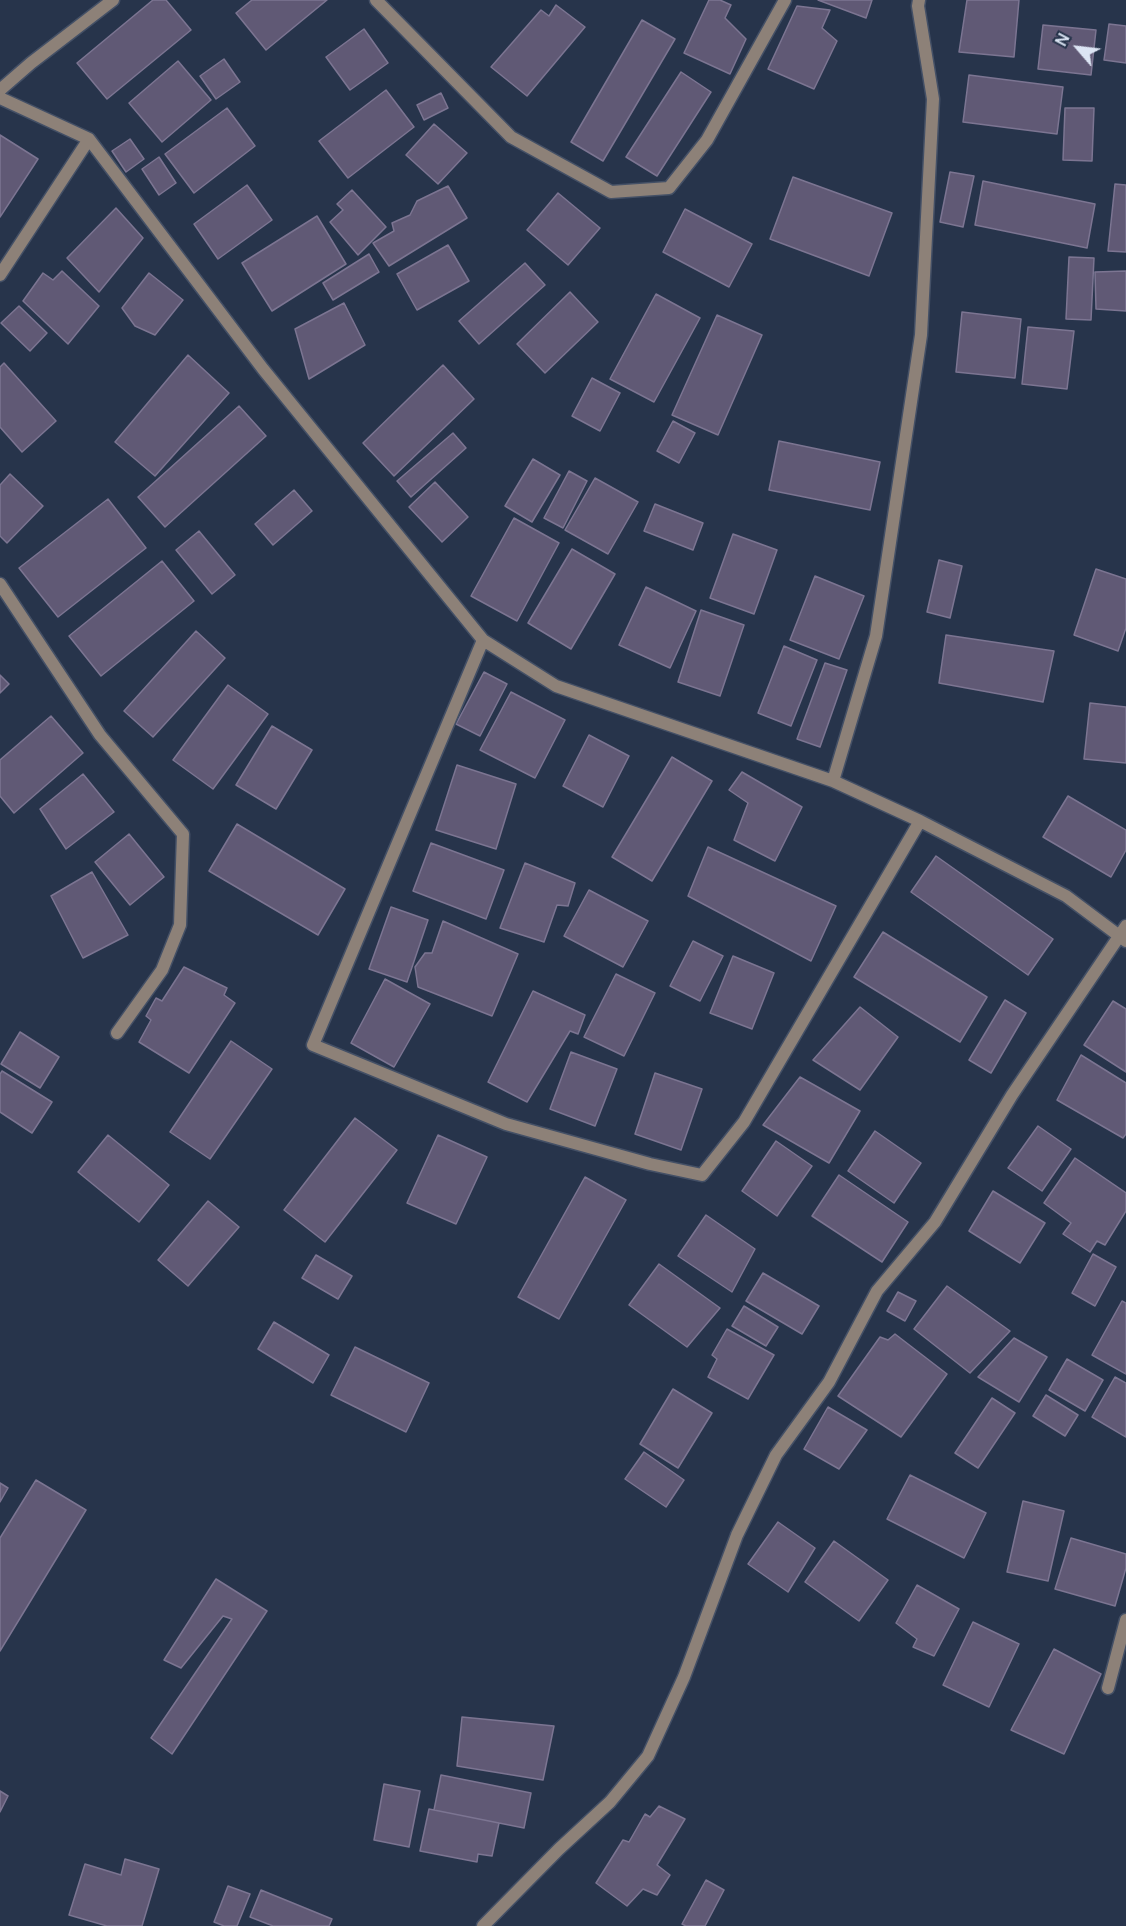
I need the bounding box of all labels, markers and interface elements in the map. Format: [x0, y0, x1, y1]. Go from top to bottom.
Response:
north arrow [1048, 18, 1108, 78]
text: N [1050, 29, 1075, 50]

